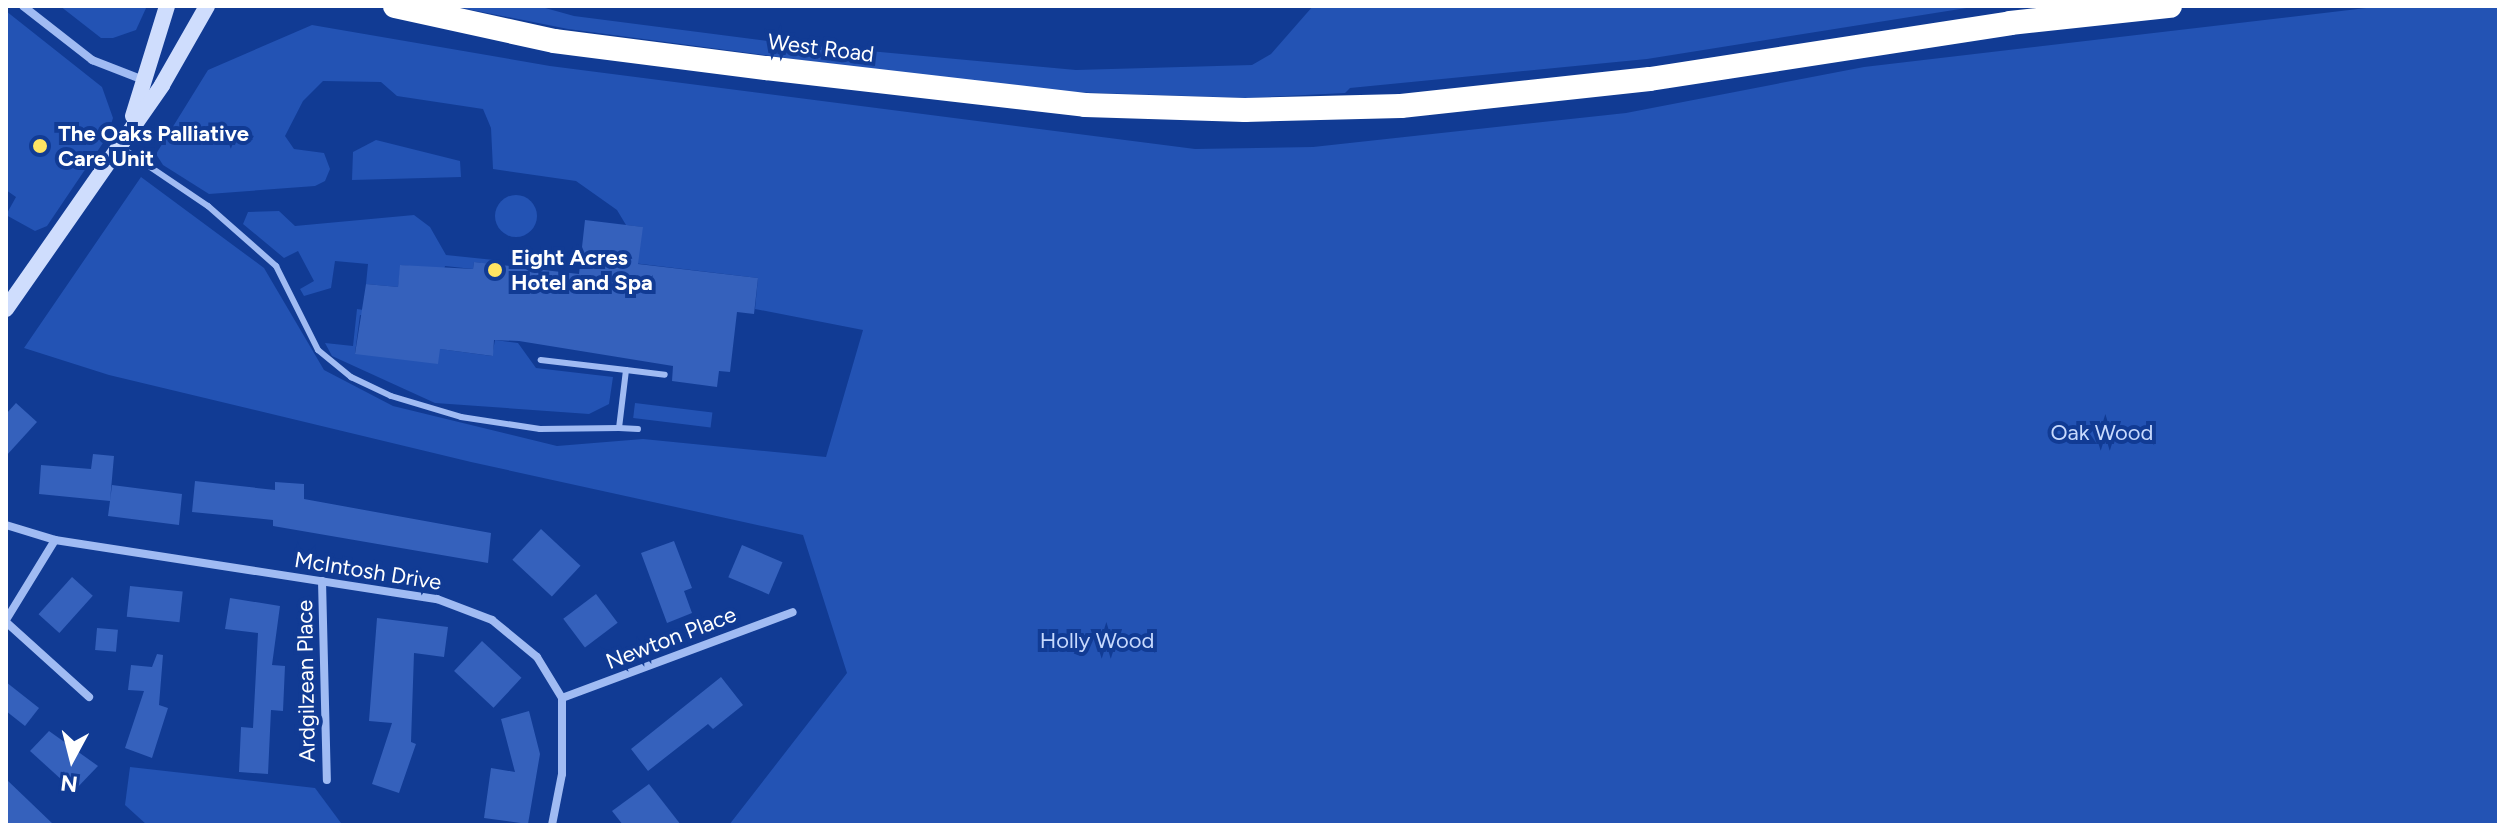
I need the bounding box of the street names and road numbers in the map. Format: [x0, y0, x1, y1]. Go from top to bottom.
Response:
street label: West Road [766, 28, 876, 68]
street label: McIntosh Drive [293, 546, 443, 596]
street label: Ardgilzean Place [291, 600, 321, 762]
street label: Newton Place [602, 601, 740, 675]

